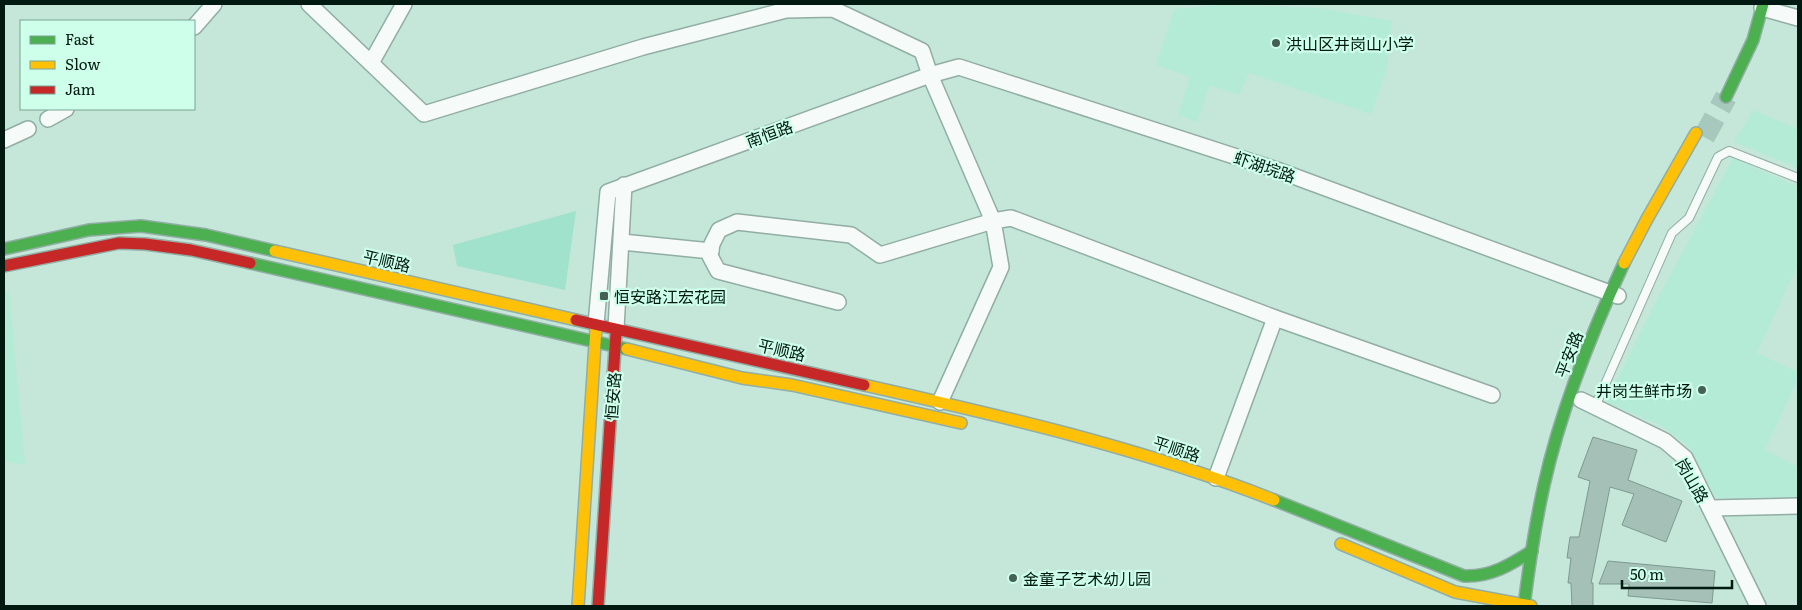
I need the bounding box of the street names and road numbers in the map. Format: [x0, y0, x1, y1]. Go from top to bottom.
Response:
street label: 南恒路 [742, 114, 796, 152]
street label: 虾湖垸路 [1231, 144, 1299, 188]
street label: 平顺路 [361, 243, 413, 277]
street label: 平安路 [1548, 327, 1588, 381]
street label: 平顺路 [756, 332, 808, 366]
street label: 恒安路 [598, 371, 626, 421]
street label: 平顺路 [1150, 429, 1204, 467]
street label: 岗山路 [1671, 453, 1715, 507]

